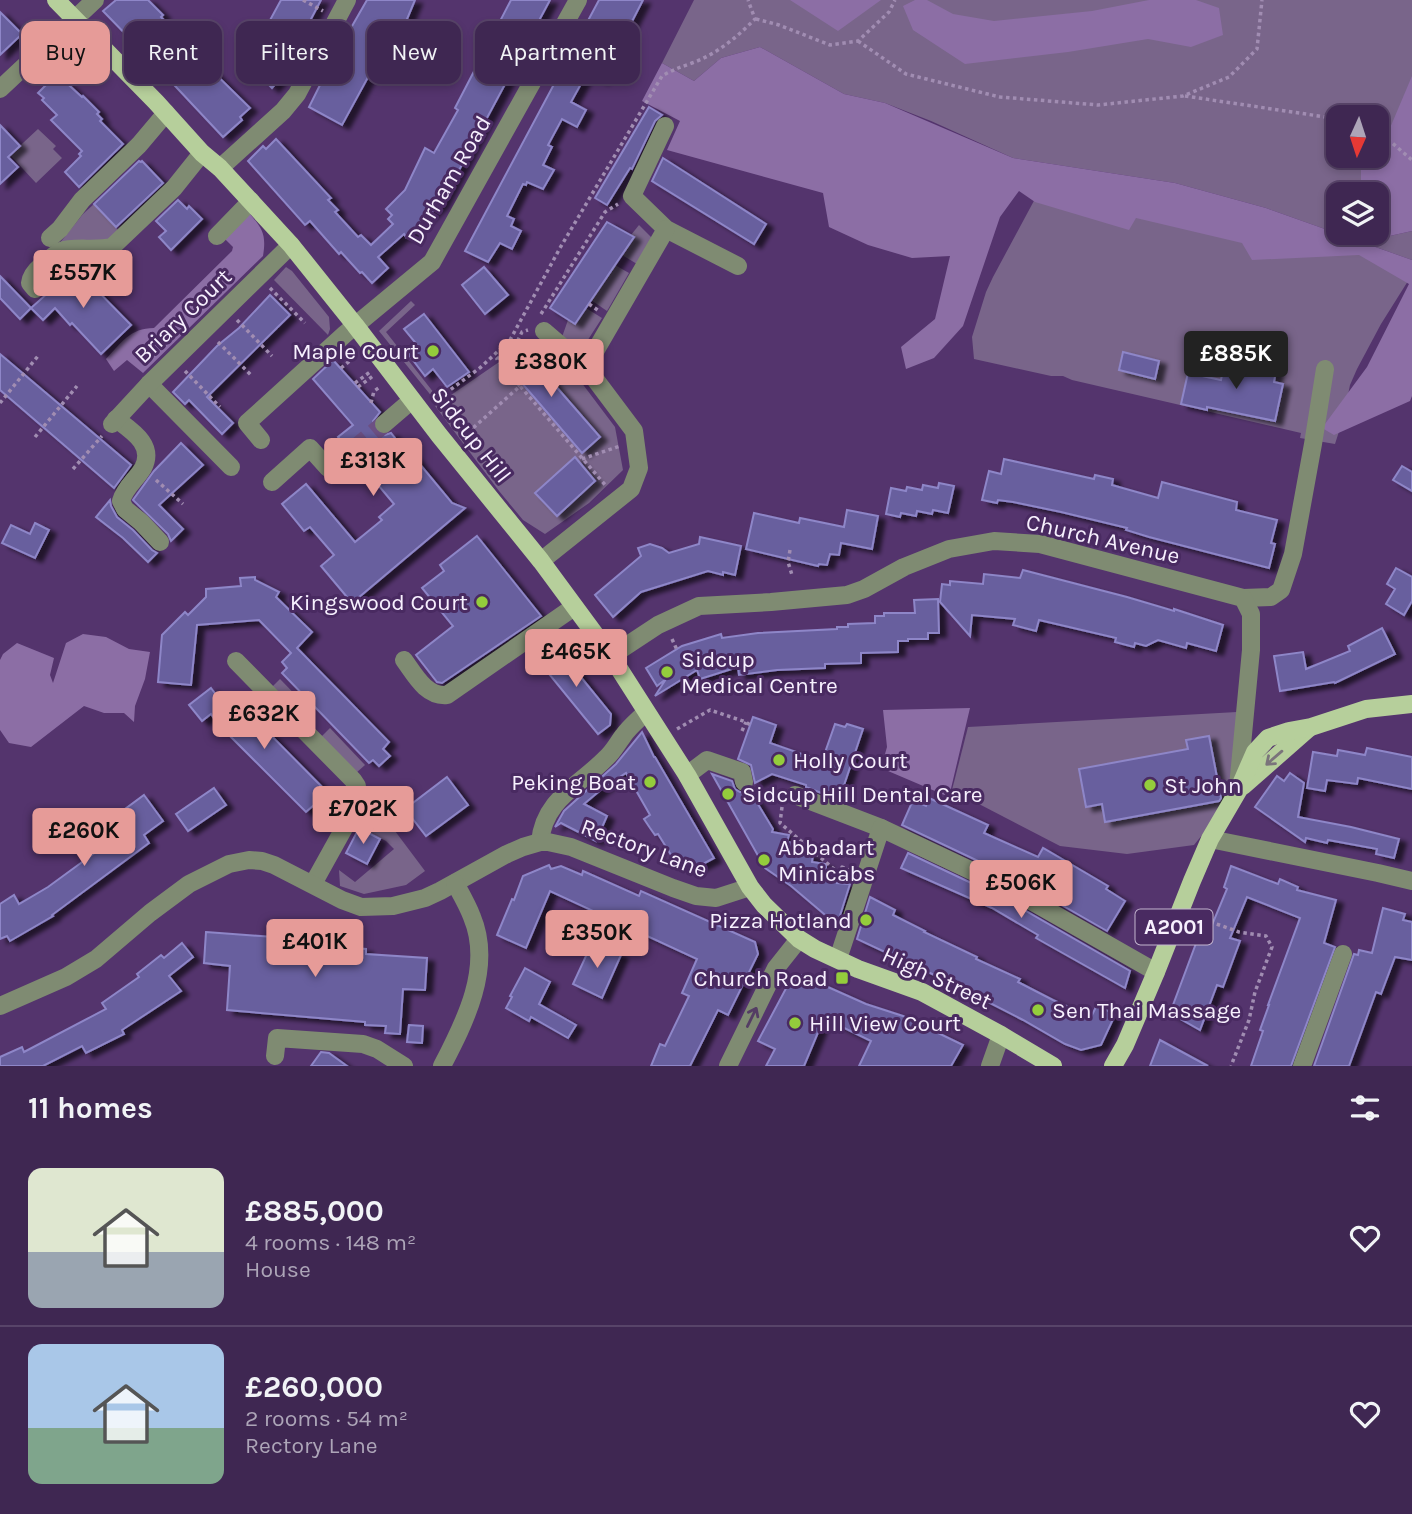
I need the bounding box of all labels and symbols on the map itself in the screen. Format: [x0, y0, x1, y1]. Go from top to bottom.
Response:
north arrow [1326, 105, 1390, 168]
street label: Durham Road [401, 111, 497, 249]
pin: £557K [34, 250, 132, 310]
street label: Briary Court [129, 263, 237, 369]
pin: £885K [1187, 332, 1285, 391]
place label: Maple Court [292, 338, 419, 365]
pin: £380K [502, 340, 600, 399]
marker: Maple Court [425, 343, 441, 359]
street label: Sidcup Hill [425, 382, 517, 488]
pin: £313K [324, 438, 422, 498]
street label: Church Avenue [1023, 508, 1183, 570]
place label: Kingswood Court [290, 589, 468, 616]
marker: Kingswood Court [474, 594, 490, 610]
pin: £465K [527, 630, 625, 689]
place label: Sidcup Medical Centre [681, 646, 838, 699]
marker: Sidcup Medical Centre [659, 664, 675, 680]
pin: £632K [215, 692, 313, 751]
place label: Holly Court [793, 747, 908, 774]
one-way arrow [1265, 750, 1283, 766]
marker: Holly Court [771, 752, 787, 768]
place label: Peking Boat [511, 769, 636, 796]
place label: St John [1164, 772, 1242, 799]
marker: Peking Boat [642, 774, 658, 790]
marker: St John [1142, 777, 1158, 793]
place label: Sidcup Hill Dental Care [742, 781, 983, 808]
pin: £702K [314, 786, 412, 846]
marker: Sidcup Hill Dental Care [720, 786, 736, 802]
pin: £260K [35, 808, 133, 868]
street label: Rectory Lane [577, 813, 711, 883]
place label: Abbadart Minicabs [778, 834, 875, 887]
marker: Abbadart Minicabs [756, 852, 772, 868]
pin: £506K [972, 860, 1070, 920]
place label: Pizza Hotland [709, 907, 852, 934]
road number: A2001 [1136, 909, 1212, 944]
pin: £350K [548, 911, 646, 970]
marker: Pizza Hotland [858, 912, 874, 928]
pin: £401K [266, 920, 364, 979]
street label: High Street [878, 941, 996, 1015]
place label: Church Road [694, 965, 828, 992]
marker: Church Road [834, 970, 850, 986]
place label: Sen Thai Massage [1052, 997, 1241, 1024]
marker: Sen Thai Massage [1030, 1002, 1046, 1018]
one-way arrow [746, 1007, 759, 1028]
place label: Hill View Court [809, 1010, 961, 1037]
marker: Hill View Court [787, 1015, 803, 1031]

